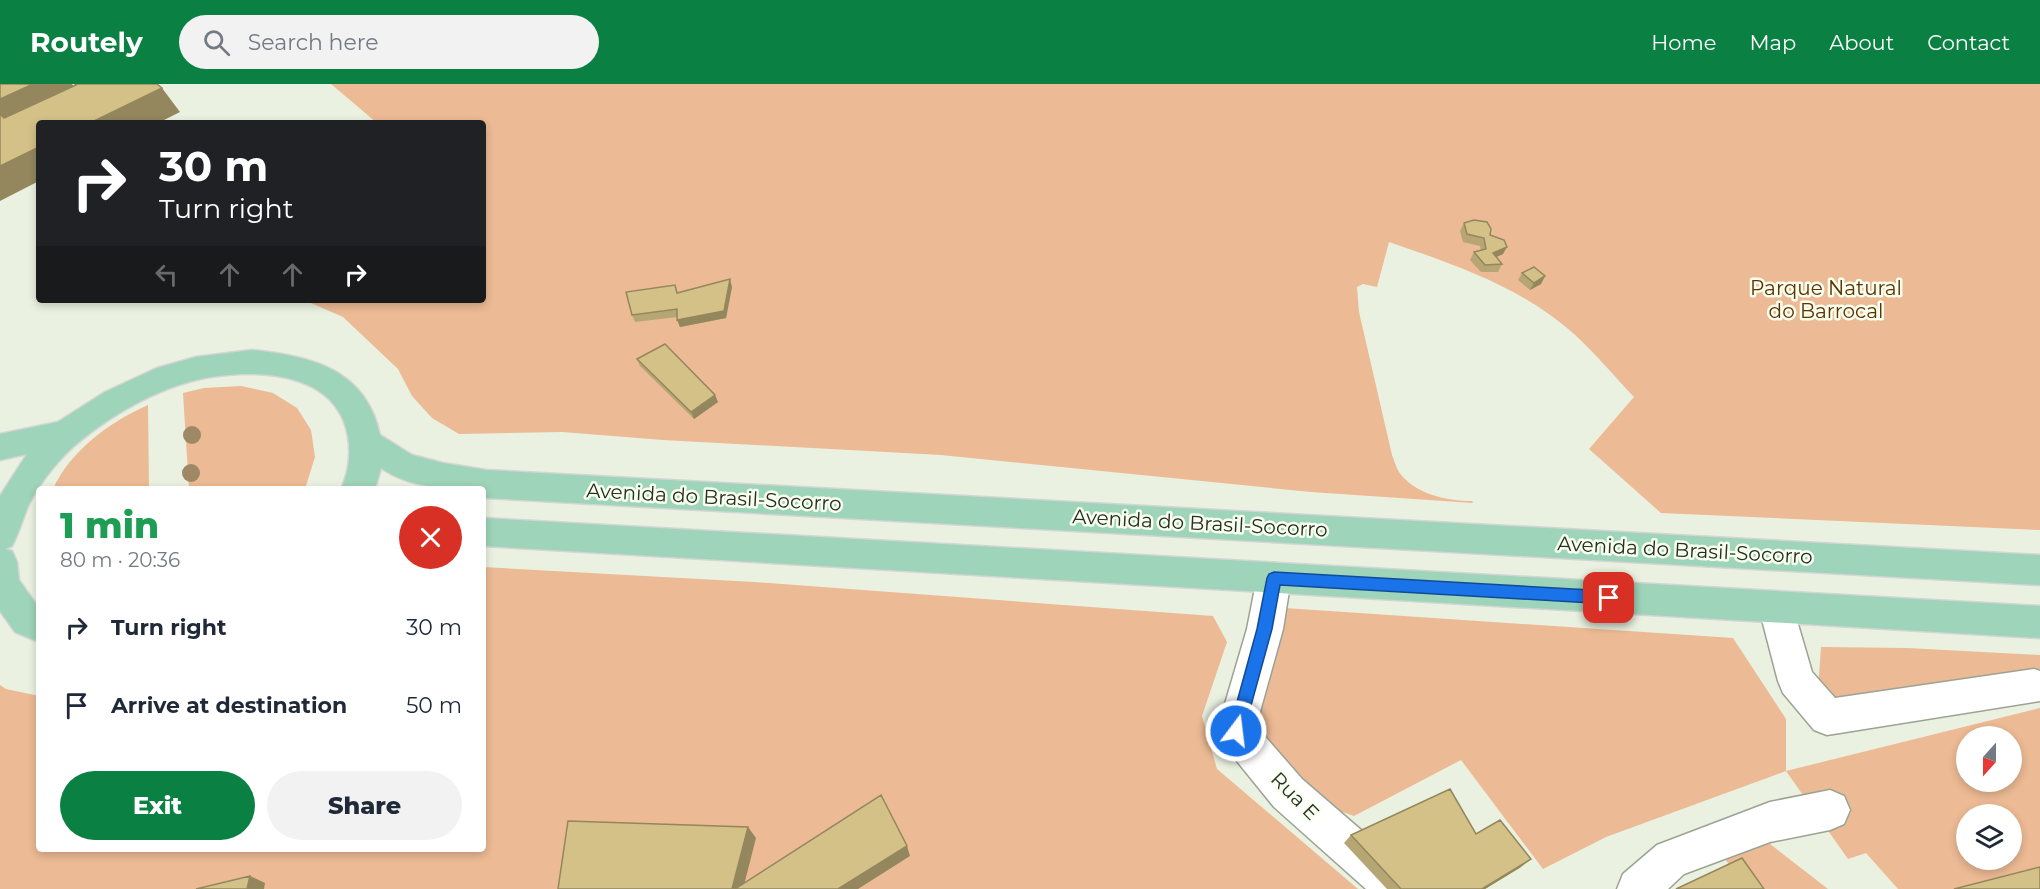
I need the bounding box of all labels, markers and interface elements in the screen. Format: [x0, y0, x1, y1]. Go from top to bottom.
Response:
search box [179, 15, 599, 69]
text: Routely [30, 25, 143, 59]
icon: search [200, 26, 233, 59]
text: Search here [248, 29, 379, 56]
text: Home [1651, 30, 1716, 55]
text: Map [1749, 30, 1796, 55]
text: About [1829, 30, 1894, 55]
text: Contact [1927, 30, 2010, 55]
text: 30 m [159, 140, 268, 192]
icon: right [60, 144, 138, 222]
text: Turn right [159, 192, 294, 225]
icon: left [150, 258, 183, 291]
icon: ahead [213, 258, 246, 291]
icon: ahead [276, 258, 309, 291]
icon: right [339, 258, 372, 291]
park label: Parque Natural do Barrocal [1750, 276, 1902, 323]
street label: Avenida do Brasil-Socorro [586, 478, 842, 516]
text: 1 min [60, 503, 159, 547]
street label: Avenida do Brasil-Socorro [1072, 504, 1328, 542]
button: close [399, 506, 462, 569]
street label: Avenida do Brasil-Socorro [1557, 531, 1813, 569]
text: 80 m · 20:36 [60, 548, 180, 572]
pin [1583, 572, 1634, 623]
icon: arrive [1592, 581, 1625, 614]
icon: right [60, 611, 93, 644]
text: Turn right [111, 614, 226, 641]
text: 30 m [406, 614, 462, 641]
icon: arrive [60, 689, 93, 722]
text: Arrive at destination [111, 692, 347, 719]
text: 50 m [406, 692, 462, 719]
position arrow [1204, 699, 1268, 763]
north arrow [1956, 726, 2022, 792]
map controls [1956, 726, 2022, 870]
street label: Rua E [1266, 767, 1324, 825]
button: Exit [60, 771, 255, 840]
button: Share [267, 771, 462, 840]
button: layers [1956, 804, 2022, 870]

